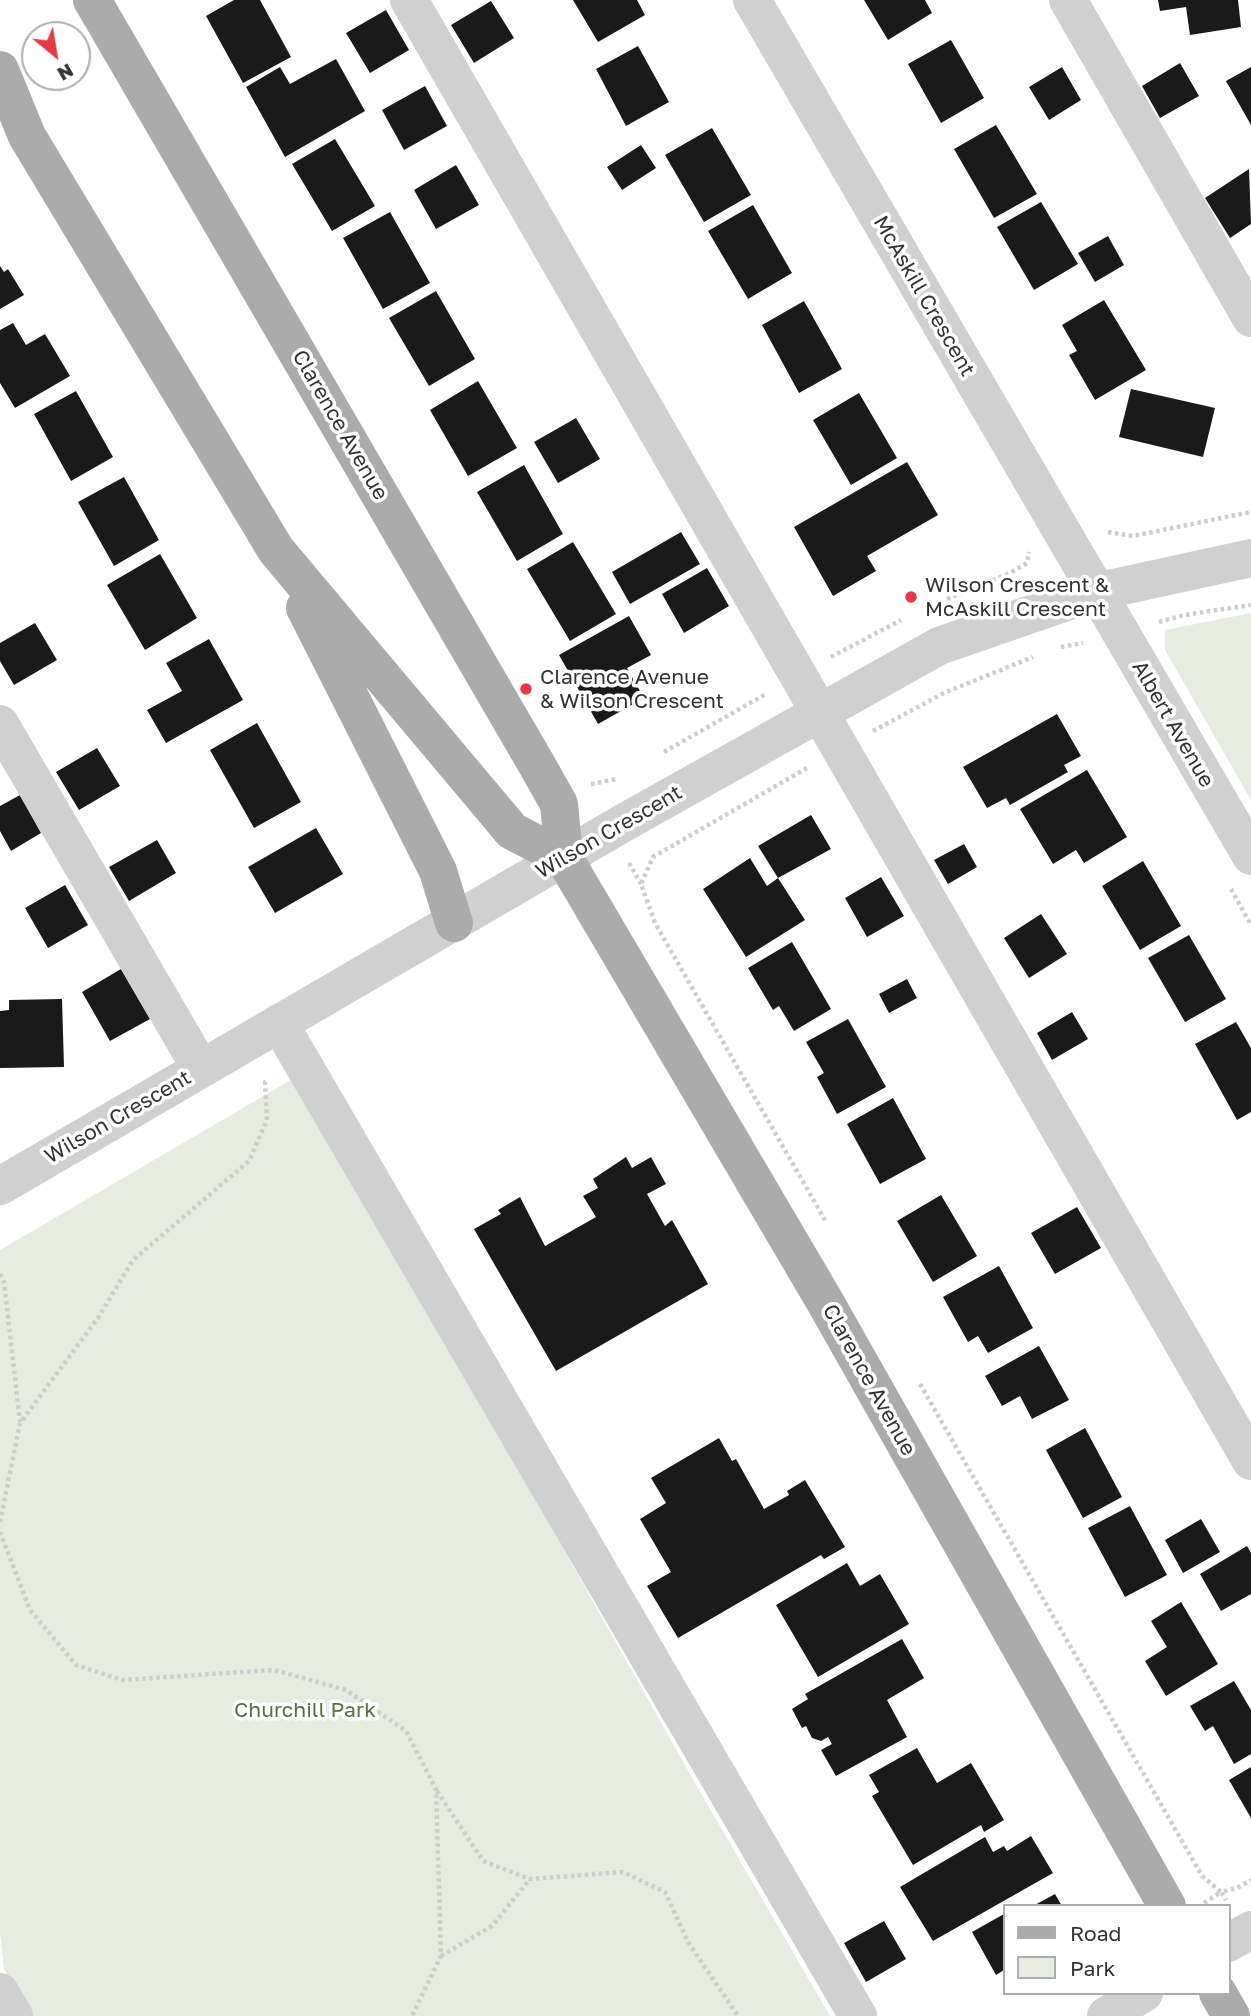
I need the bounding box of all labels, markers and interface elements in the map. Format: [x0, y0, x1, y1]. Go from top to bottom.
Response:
north arrow [21, 21, 91, 91]
text: N [54, 59, 78, 86]
street label: McAskill Crescent [868, 211, 980, 381]
street label: Clarence Avenue [287, 346, 393, 504]
place label: Wilson Crescent & McAskill Crescent [925, 572, 1109, 622]
marker: Wilson Crescent & McAskill Crescent [903, 589, 919, 605]
street label: Albert Avenue [1127, 656, 1219, 792]
place label: Clarence Avenue & Wilson Crescent [540, 664, 724, 714]
marker: Clarence Avenue & Wilson Crescent [518, 681, 534, 697]
street label: Wilson Crescent [531, 780, 687, 884]
street label: Wilson Crescent [40, 1065, 196, 1169]
street label: Clarence Avenue [817, 1300, 921, 1460]
park label: Churchill Park [234, 1697, 376, 1723]
legend [1002, 1904, 1230, 1995]
text: Road [1070, 1920, 1121, 1946]
text: Park [1070, 1955, 1115, 1981]

